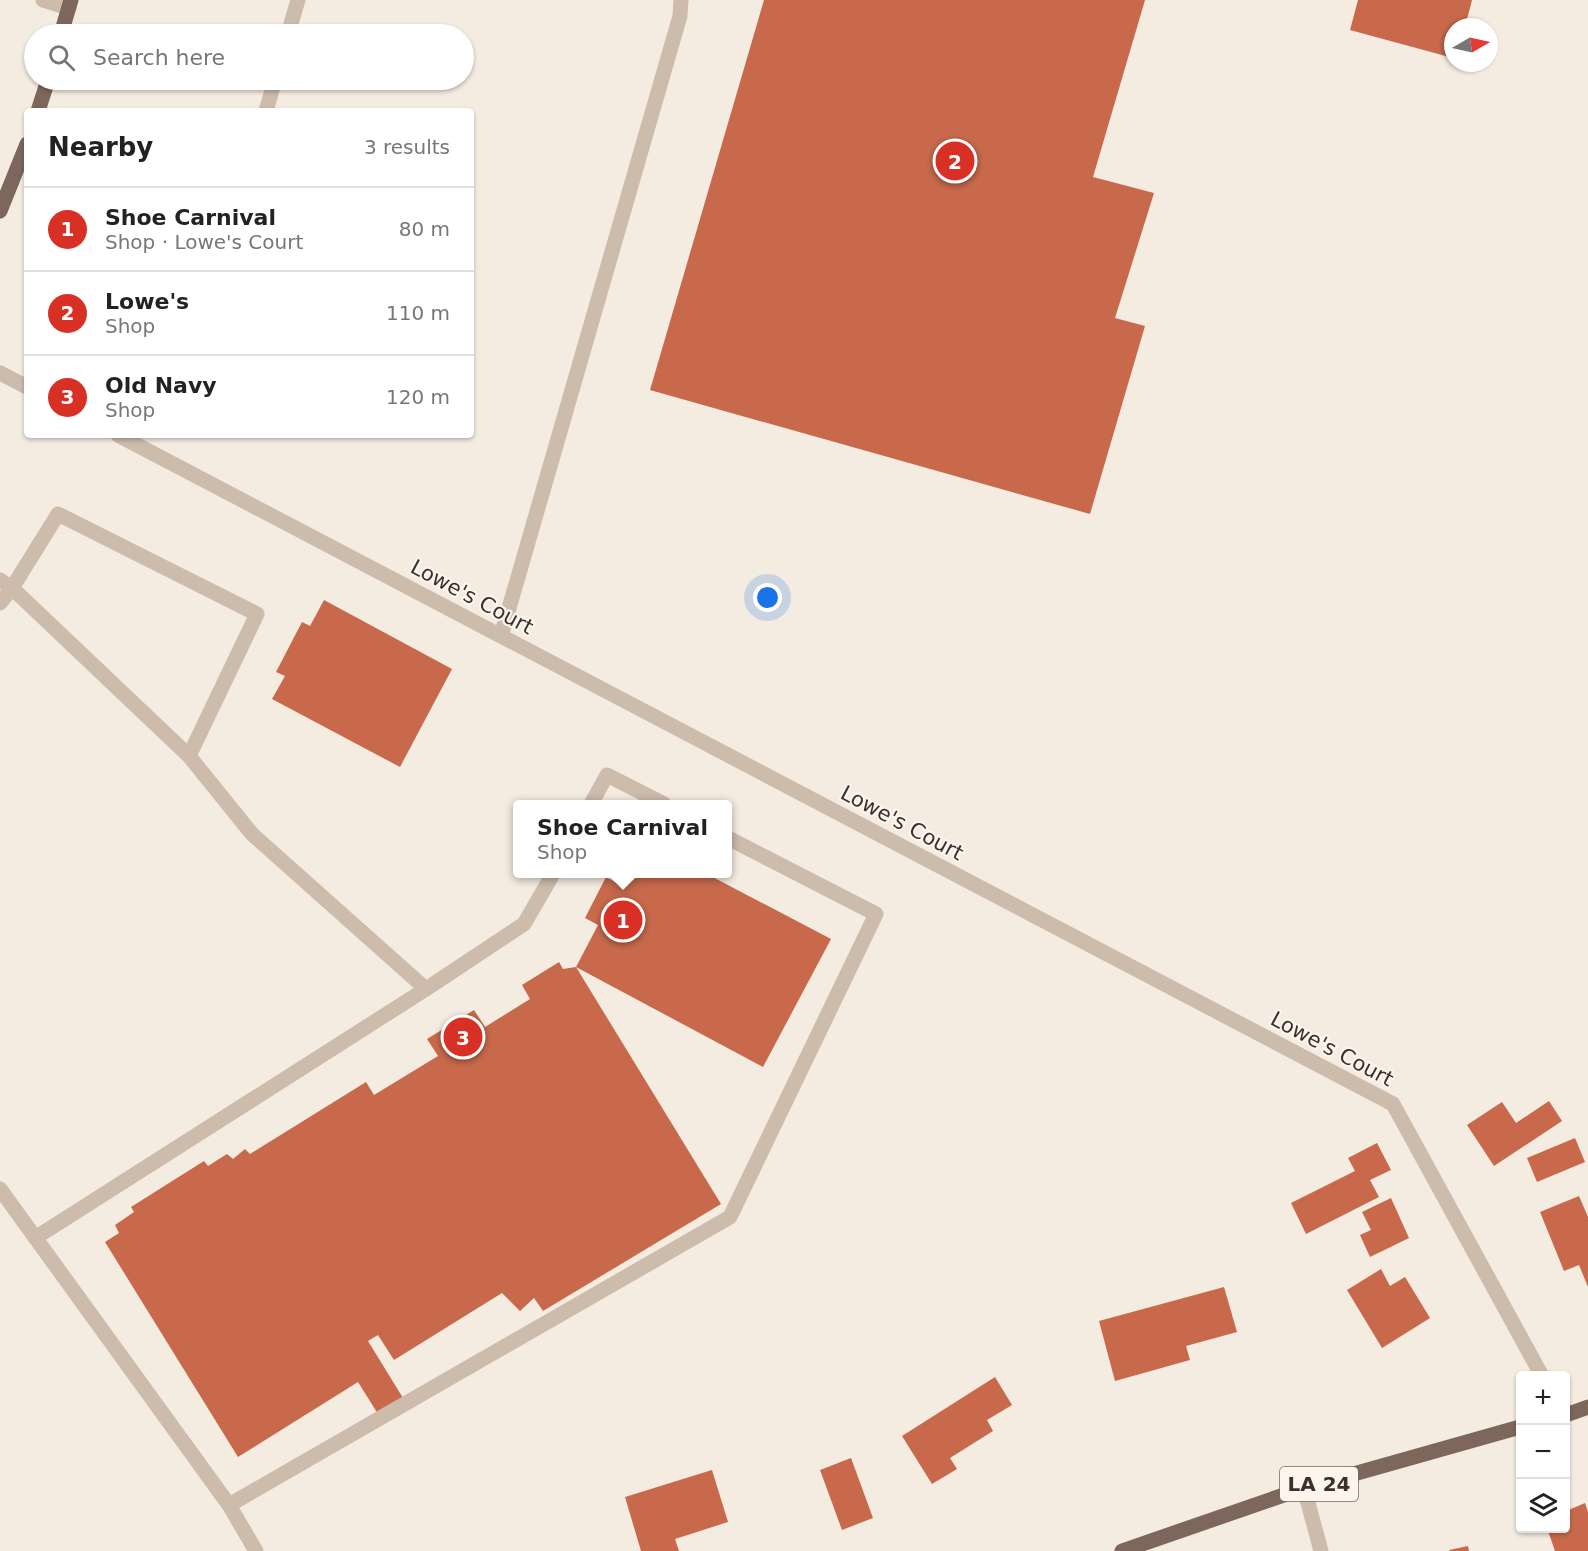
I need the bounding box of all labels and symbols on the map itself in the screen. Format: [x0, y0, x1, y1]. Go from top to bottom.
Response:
north arrow [1444, 18, 1498, 72]
pin: 2 [936, 138, 974, 184]
street label: Lowe's Court [407, 555, 537, 639]
your location [753, 583, 782, 612]
street label: Lowe's Court [837, 781, 967, 865]
pin: 1 [604, 898, 642, 942]
street label: Lowe's Court [1267, 1007, 1397, 1091]
pin: 3 [444, 1014, 482, 1060]
road number: LA 24 [1280, 1467, 1358, 1501]

